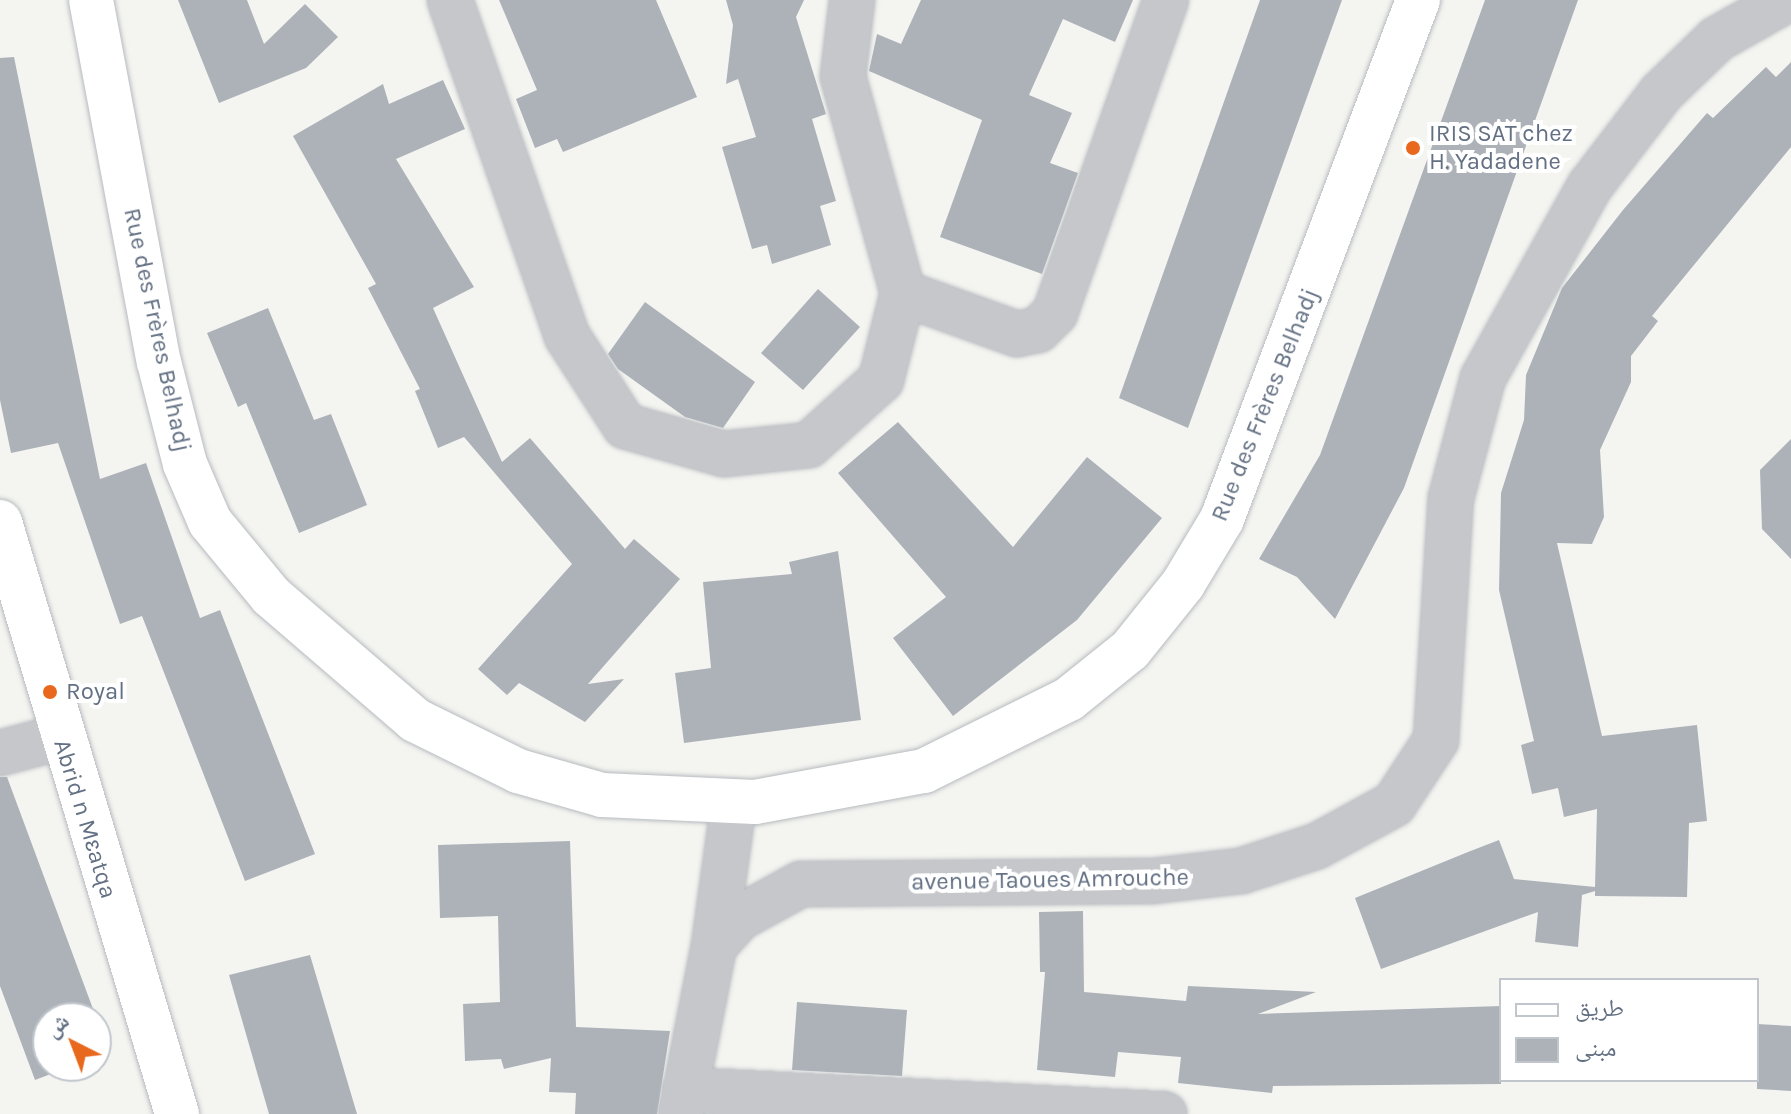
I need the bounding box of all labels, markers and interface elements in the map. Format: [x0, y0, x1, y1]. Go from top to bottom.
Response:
place label: IRIS SAT chez H. Yadadene [1429, 120, 1573, 176]
marker: IRIS SAT chez H. Yadadene [1404, 139, 1422, 157]
street label: Rue des Frères Belhadj [117, 206, 197, 454]
street label: Rue des Frères Belhadj [1205, 284, 1325, 526]
place label: Royal [66, 678, 125, 706]
marker: Royal [41, 683, 59, 701]
street label: Abrid n Mɛatqa [47, 736, 123, 902]
street label: avenue Taoues Amrouche [911, 863, 1189, 897]
legend [1499, 978, 1759, 1082]
text: طريق [1575, 994, 1624, 1022]
north arrow [32, 1002, 112, 1082]
text: ش [40, 1008, 75, 1043]
text: مبنى [1575, 1034, 1616, 1062]

